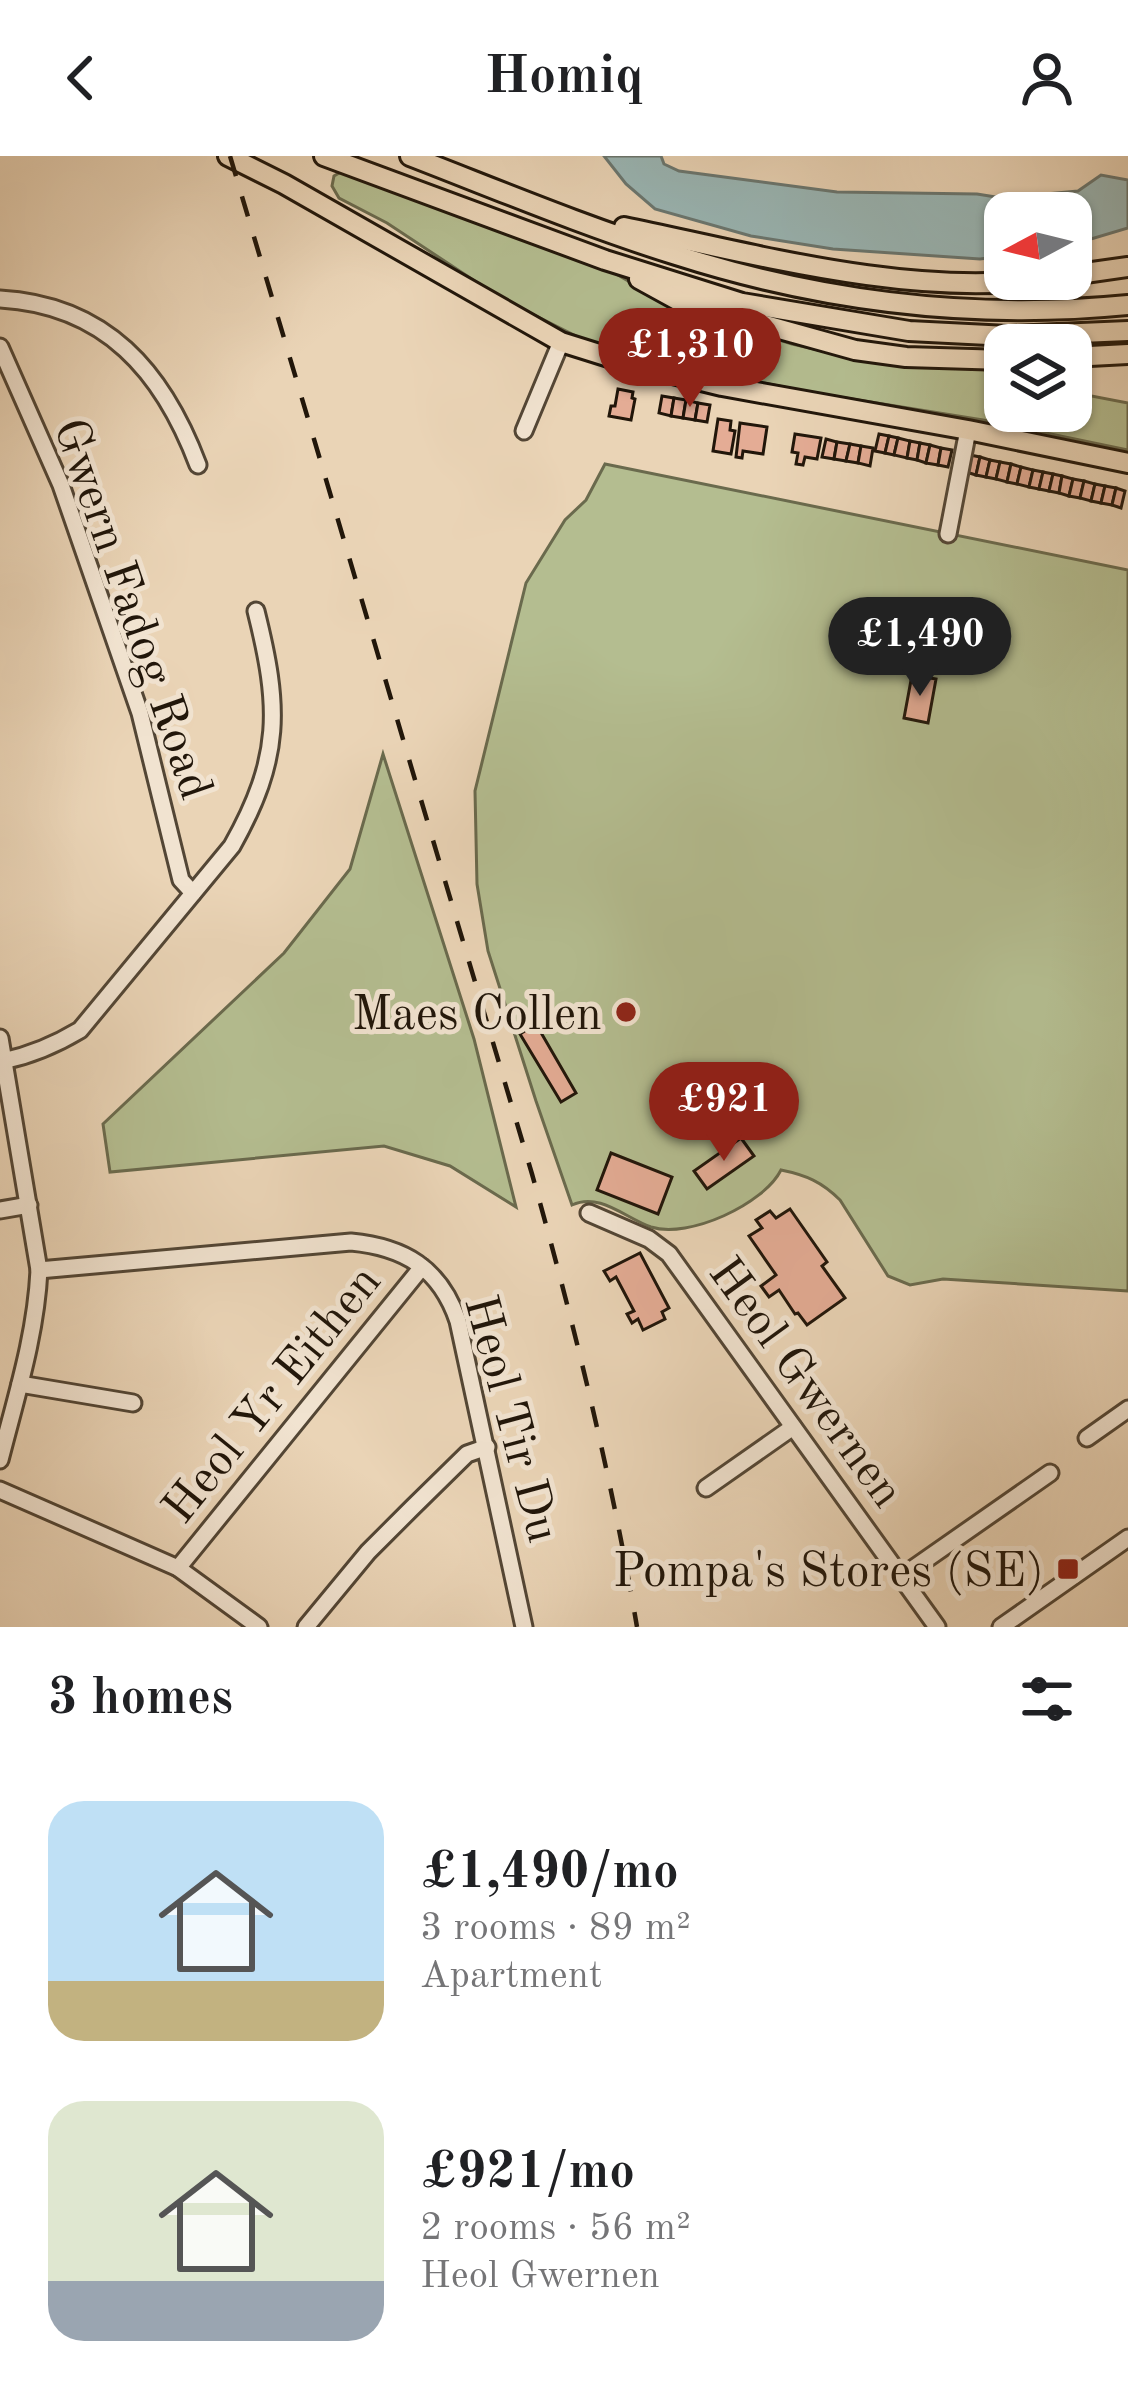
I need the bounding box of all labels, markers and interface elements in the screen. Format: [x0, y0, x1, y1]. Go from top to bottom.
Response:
icon: back [48, 45, 114, 111]
icon: person [1014, 45, 1080, 111]
text: Homiq [484, 51, 644, 105]
north arrow [984, 192, 1092, 300]
map controls [984, 192, 1092, 432]
pin: £1,310 [592, 308, 788, 410]
button: layers [984, 324, 1092, 432]
text: £1,310 [625, 327, 755, 366]
street label: Gwern Fadog Road [44, 413, 219, 806]
pin: £1,490 [822, 597, 1018, 699]
text: £1,490 [855, 616, 985, 655]
place label: Maes Collen [352, 992, 602, 1040]
marker: Maes Collen [613, 999, 639, 1025]
pin: £921 [653, 1062, 795, 1164]
text: £921 [676, 1081, 772, 1120]
street label: Heol Gwernen [699, 1250, 911, 1517]
street label: Heol Yr Eithen [155, 1258, 391, 1533]
street label: Heol Tir Du [454, 1290, 566, 1548]
place label: Pompa's Stores (SE) [613, 1549, 1044, 1597]
marker: Pompa's Stores (SE) [1055, 1556, 1081, 1582]
icon: filters [1014, 1666, 1080, 1732]
text: 3 homes [48, 1674, 233, 1725]
text: £1,490/mo [420, 1848, 679, 1899]
icon: home [144, 1849, 288, 1993]
text: 3 rooms · 89 m² [420, 1909, 691, 1948]
text: Apartment [420, 1957, 603, 1996]
text: £921/mo [420, 2148, 635, 2199]
icon: home [144, 2149, 288, 2293]
text: 2 rooms · 56 m² [420, 2209, 691, 2248]
text: Heol Gwernen [420, 2257, 660, 2296]

